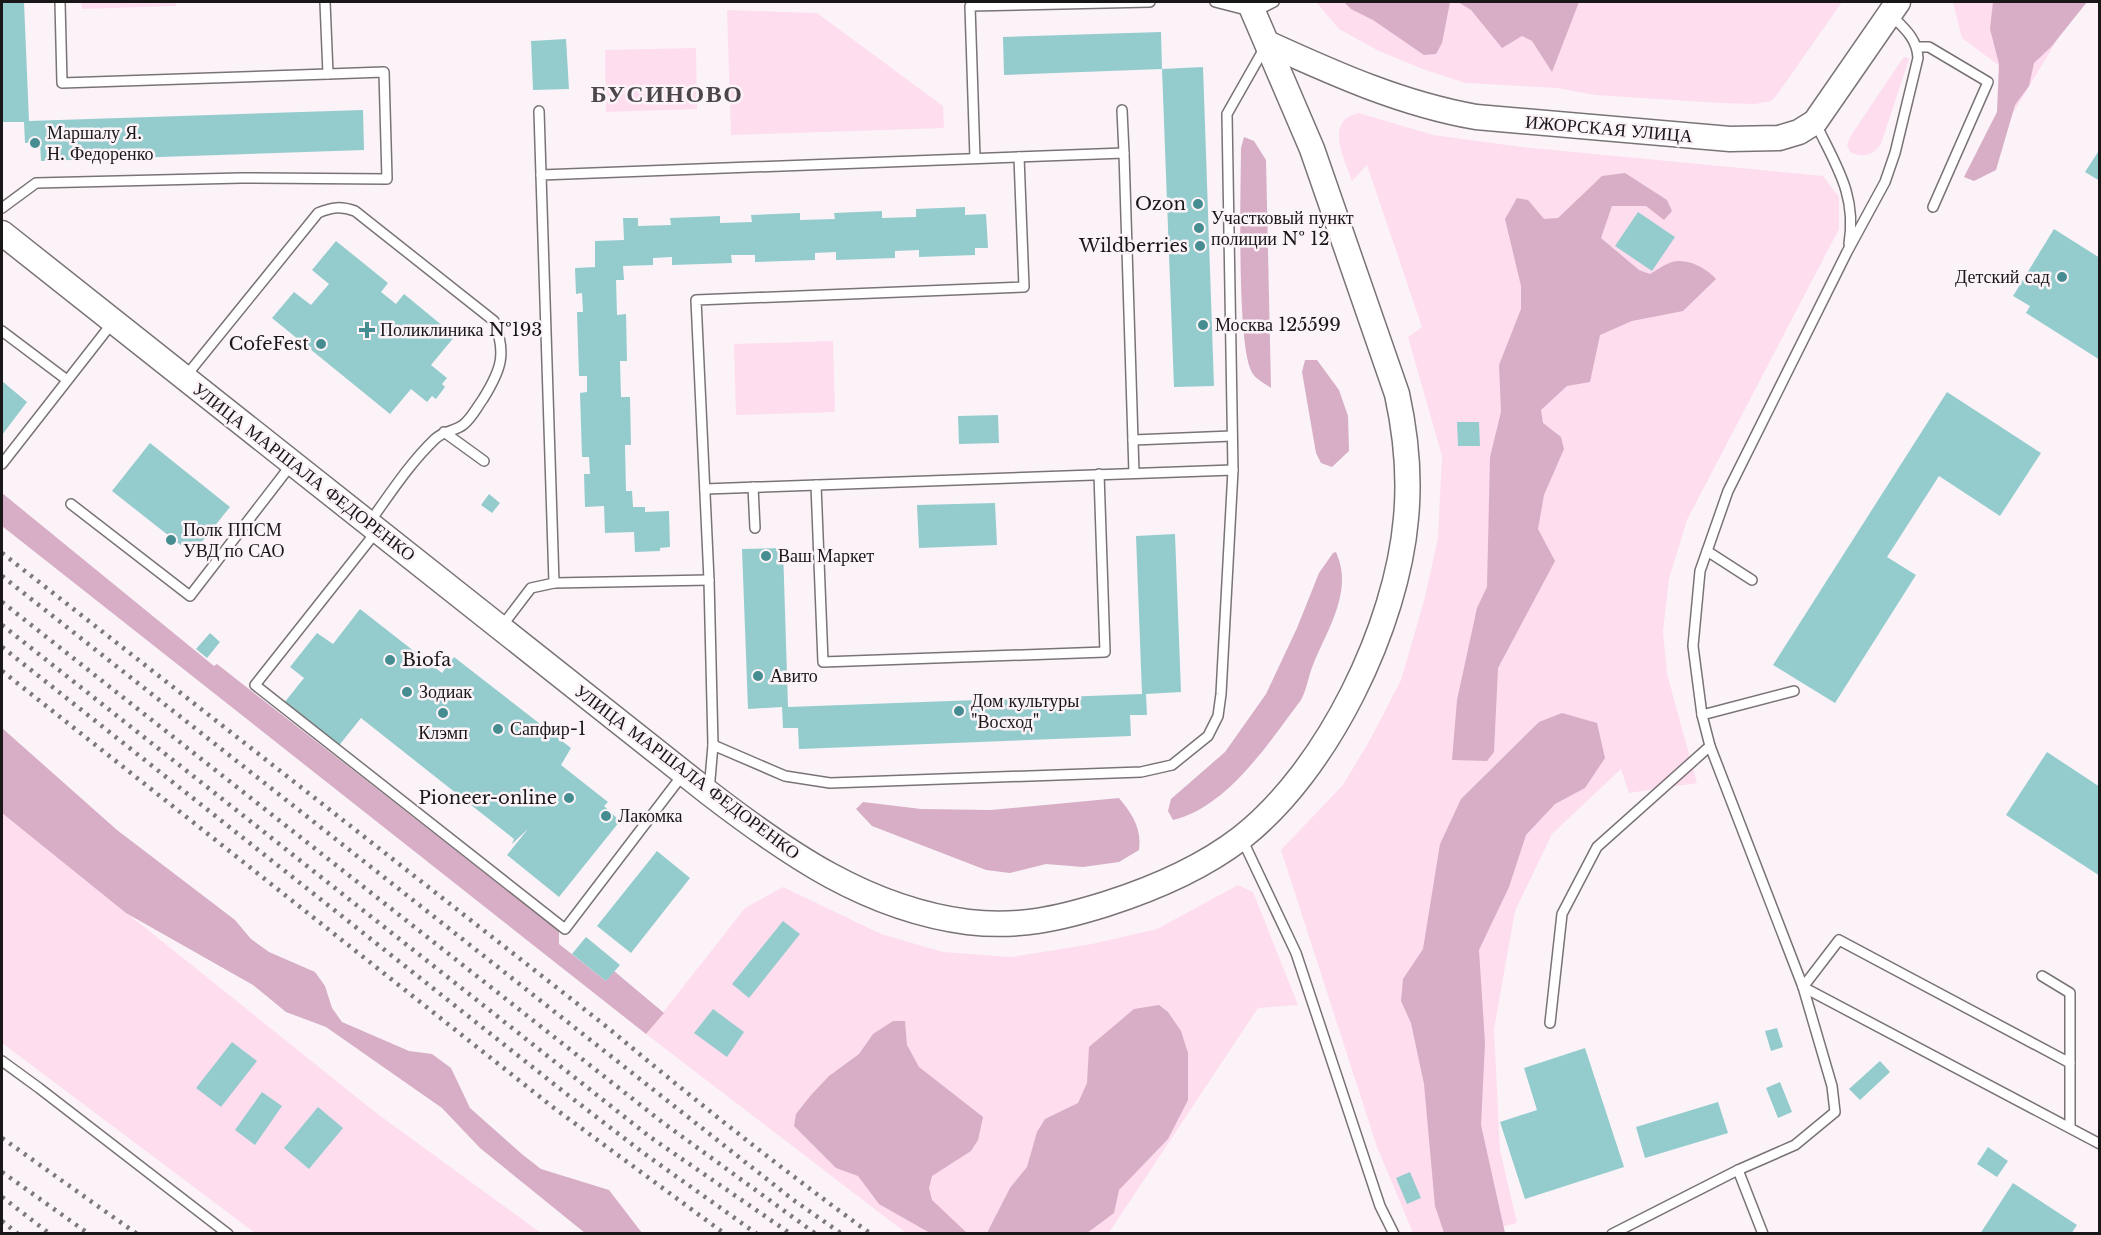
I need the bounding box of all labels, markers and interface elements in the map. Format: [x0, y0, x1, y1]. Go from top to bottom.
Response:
district label: БУСИНОВО [591, 79, 743, 108]
street label: ИЖОРСКАЯ УЛИЦА [1524, 111, 1694, 147]
place label: Маршалу Я. Н. Федоренко [47, 122, 154, 165]
marker: Маршалу Я. Н. Федоренко [28, 136, 42, 150]
place label: Ozon [1135, 193, 1186, 215]
marker: Ozon [1191, 197, 1205, 211]
place label: Участковый пункт полиции № 12 [1211, 207, 1354, 250]
marker: Участковый пункт полиции № 12 [1192, 221, 1206, 235]
place label: Wildberries [1078, 235, 1188, 257]
marker: Wildberries [1193, 239, 1207, 253]
place label: Детский сад [1955, 266, 2050, 288]
marker: Детский сад [2055, 270, 2069, 284]
place label: Москва 125599 [1215, 314, 1341, 336]
marker: Москва 125599 [1196, 318, 1210, 332]
place label: Поликлиника №193 [380, 319, 542, 341]
marker: Поликлиника №193 [358, 321, 376, 339]
place label: CofeFest [229, 333, 309, 355]
marker: CofeFest [314, 337, 328, 351]
street label: УЛИЦА МАРШАЛА ФЕДОРЕНКО [188, 378, 420, 566]
place label: Полк ППСМ УВД по САО [183, 519, 285, 562]
marker: Полк ППСМ УВД по САО [164, 533, 178, 547]
place label: Ваш Маркет [778, 545, 874, 567]
marker: Ваш Маркет [759, 549, 773, 563]
place label: Biofa [402, 649, 451, 671]
marker: Biofa [383, 653, 397, 667]
place label: Авито [770, 665, 818, 687]
marker: Авито [751, 669, 765, 683]
street label: УЛИЦА МАРШАЛА ФЕДОРЕНКО [570, 680, 804, 864]
place label: Зодиак [419, 681, 472, 703]
marker: Зодиак [400, 685, 414, 699]
place label: Дом культуры "Восход" [971, 690, 1079, 733]
marker: Дом культуры "Восход" [952, 704, 966, 718]
marker: Клэмп [436, 706, 450, 720]
place label: Сапфир-1 [510, 718, 586, 740]
place label: Клэмп [418, 722, 468, 744]
marker: Сапфир-1 [491, 722, 505, 736]
place label: Pioneer-online [419, 787, 557, 809]
marker: Pioneer-online [562, 791, 576, 805]
place label: Лакомка [618, 805, 683, 827]
marker: Лакомка [599, 809, 613, 823]

